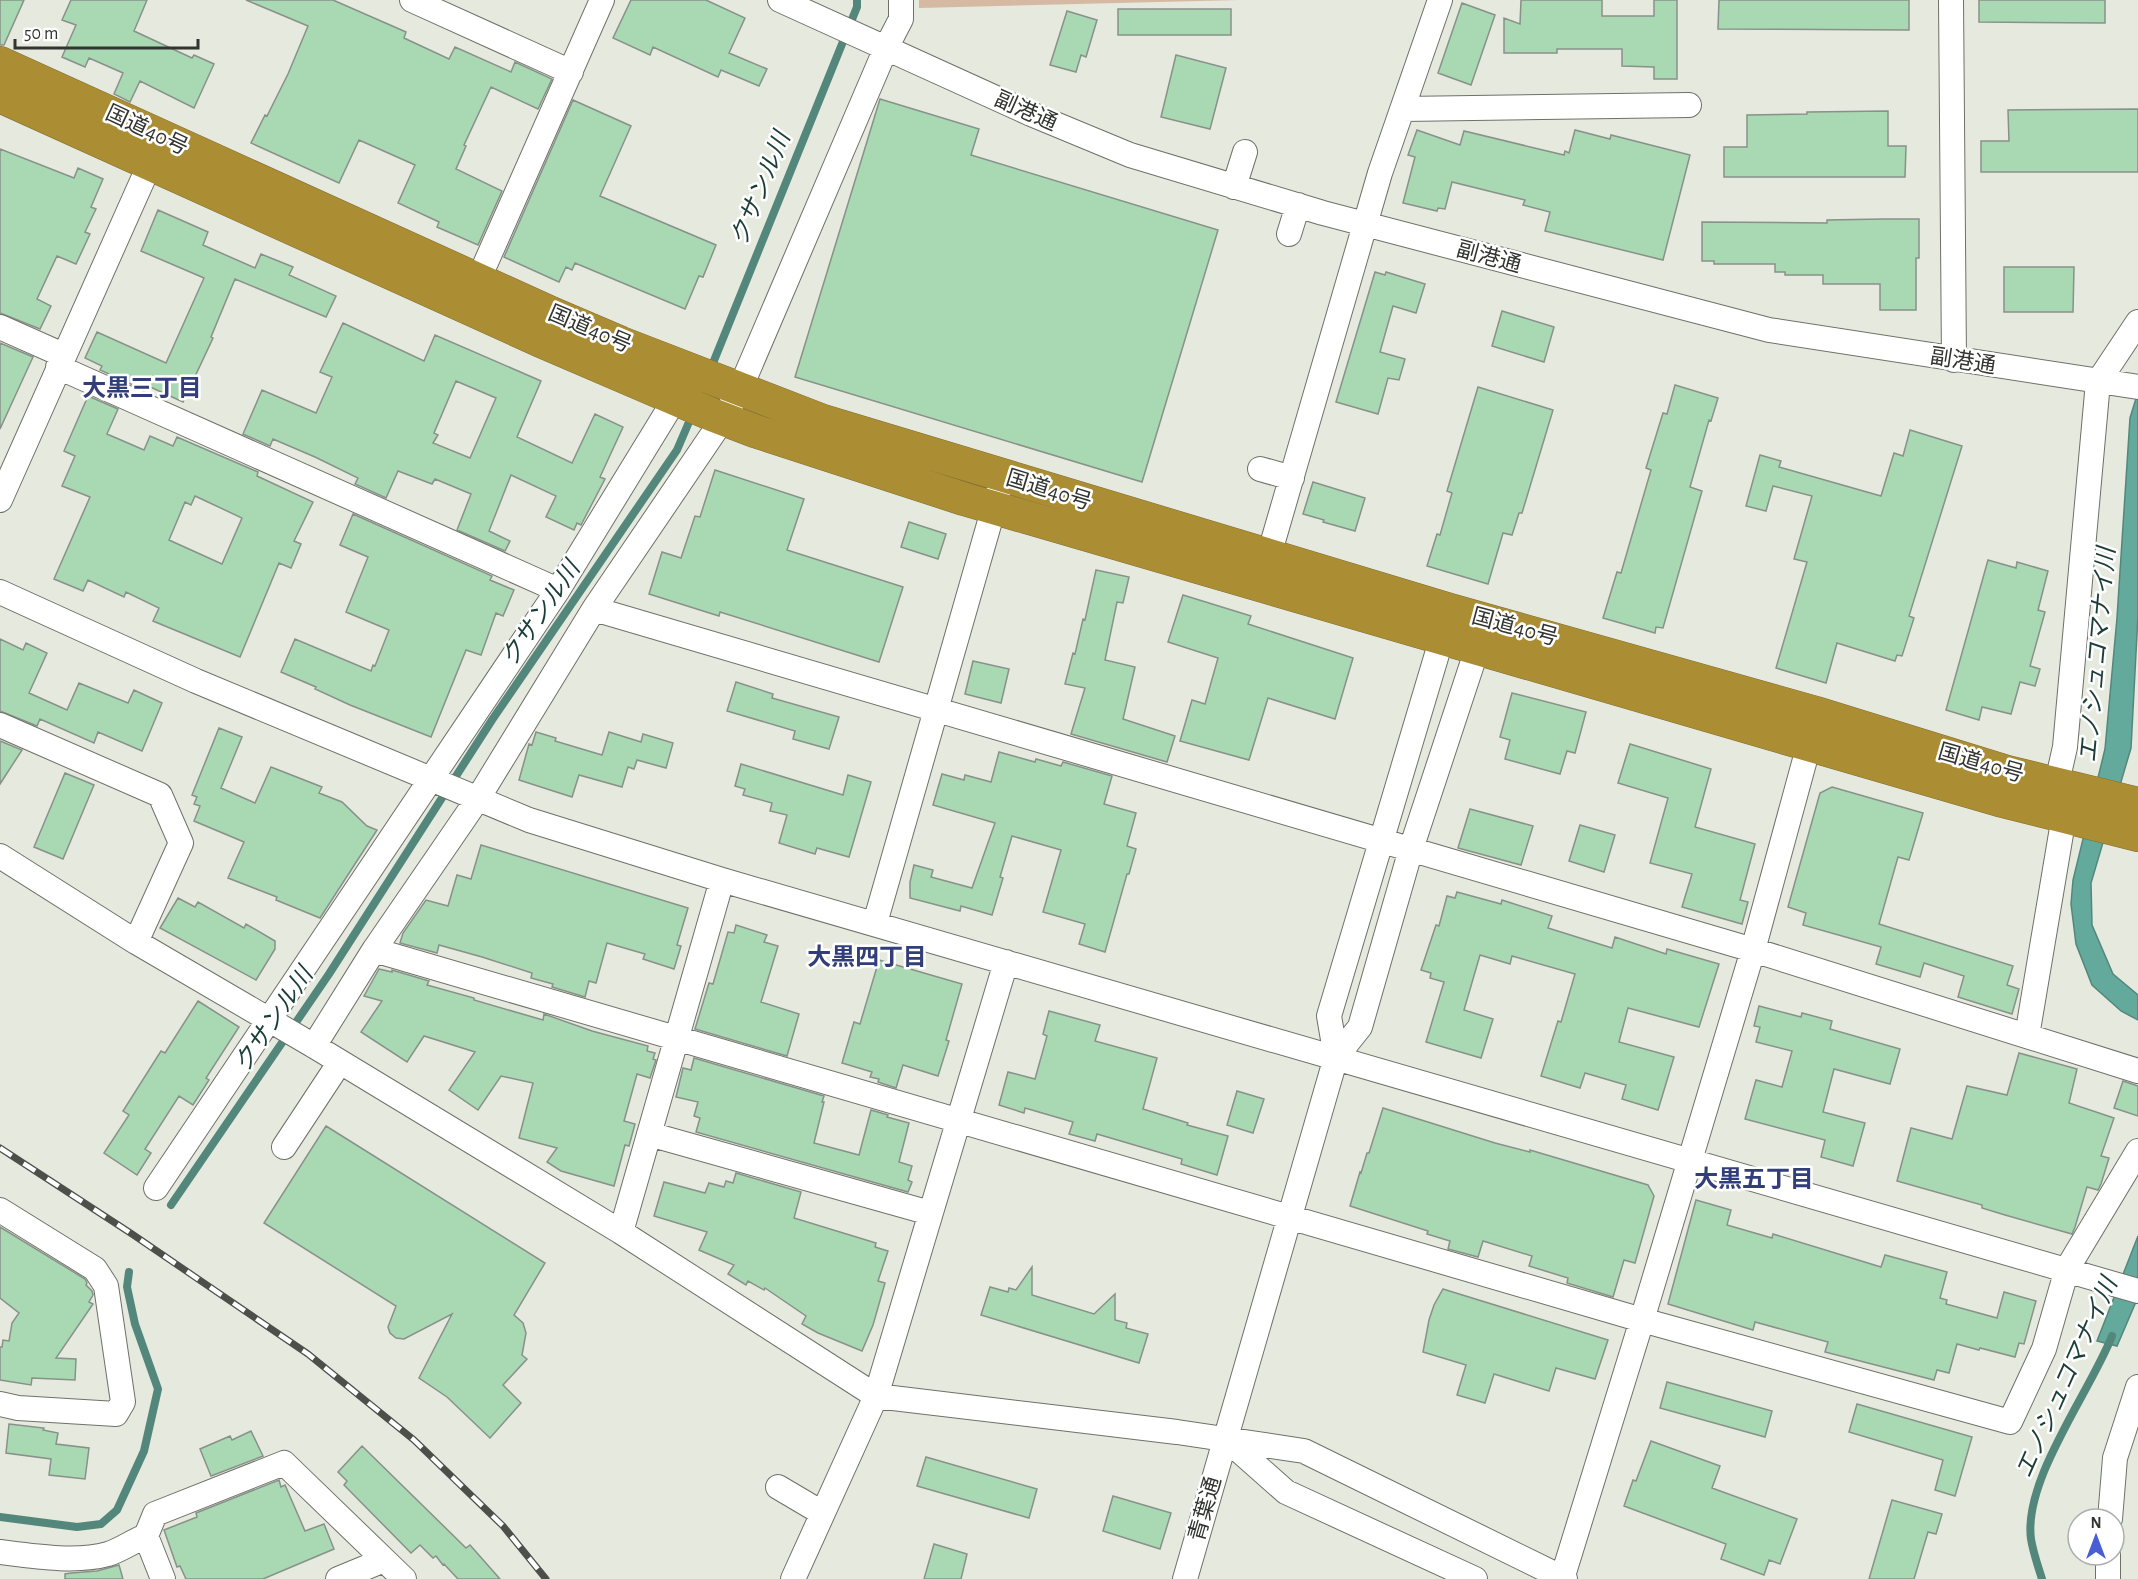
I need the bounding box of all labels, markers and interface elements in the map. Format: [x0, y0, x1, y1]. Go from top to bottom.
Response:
scale bar [15, 12, 198, 50]
text: 50 m [24, 25, 58, 43]
street label: 副港通 [991, 87, 1061, 134]
street label: 国道40号 [102, 100, 192, 159]
water label: クサンル川 [726, 126, 796, 249]
street label: 副港通 [1454, 237, 1524, 276]
street label: 国道40号 [545, 301, 635, 356]
street label: 副港通 [1929, 344, 1997, 377]
district label: 大黒三丁目 [82, 375, 202, 401]
street label: 国道40号 [1004, 466, 1095, 513]
water label: エノシュコマナイ川 [2077, 543, 2120, 764]
water label: クサンル川 [497, 555, 586, 670]
street label: 国道40号 [1470, 604, 1561, 649]
street label: 国道40号 [1936, 739, 2027, 786]
district label: 大黒四丁目 [807, 944, 927, 970]
water label: クサンル川 [230, 961, 319, 1076]
district label: 大黒五丁目 [1694, 1166, 1814, 1192]
water label: エノシュコマナイ川 [2012, 1272, 2123, 1482]
street label: 青葉通 [1184, 1474, 1225, 1544]
north arrow [2066, 1507, 2126, 1567]
text: N [2090, 1515, 2102, 1531]

